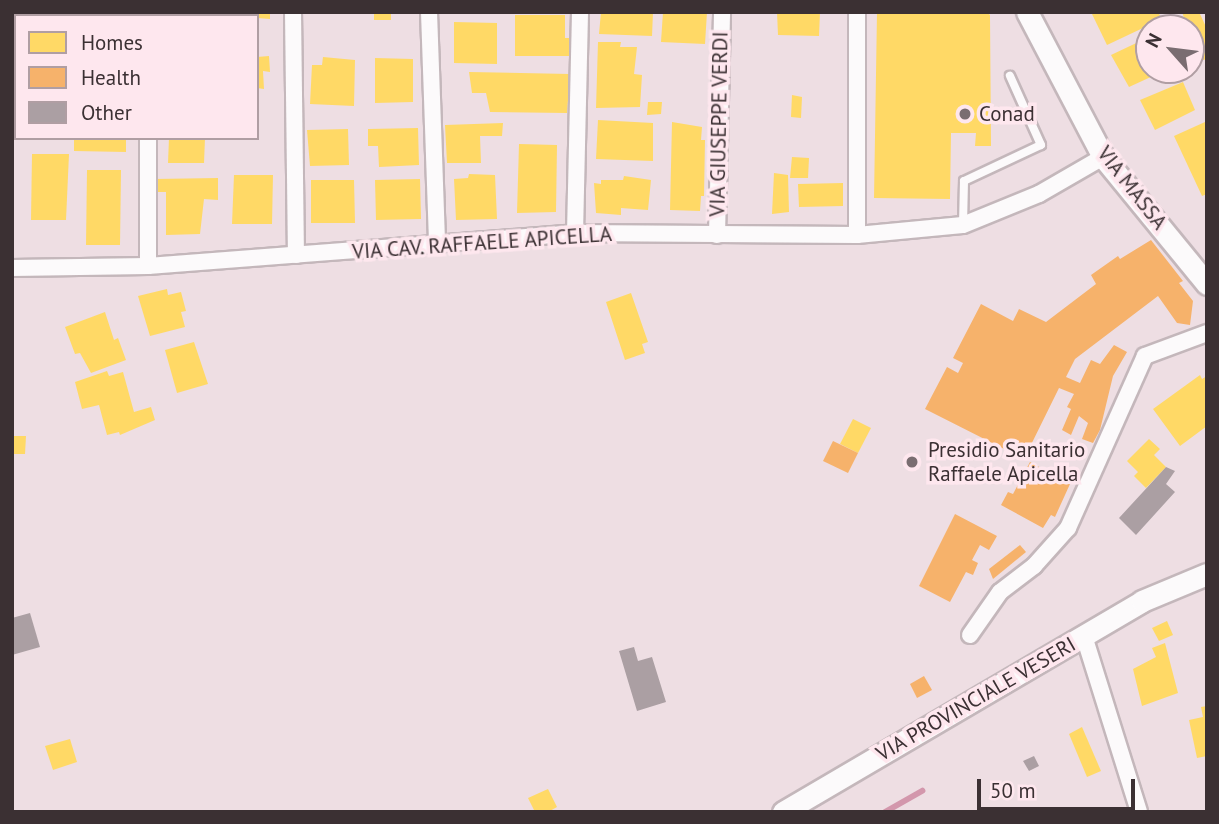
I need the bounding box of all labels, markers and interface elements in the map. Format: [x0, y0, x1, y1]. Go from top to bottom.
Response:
legend [14, 14, 259, 140]
north arrow [1135, 14, 1205, 84]
text: Homes [81, 29, 143, 56]
text: N [1140, 29, 1167, 51]
street label: VIA GIUSEPPE VERDI [705, 30, 733, 218]
text: Health [81, 64, 141, 91]
text: Other [81, 99, 132, 126]
place label: Conad [979, 101, 1035, 127]
marker: Conad [957, 106, 973, 122]
street label: VIA MASSA [1091, 141, 1173, 235]
street label: VIA CAV. RAFFAELE APICELLA [350, 221, 614, 265]
place label: Presidio Sanitario Raffaele Apicella [928, 437, 1085, 487]
marker: Presidio Sanitario Raffaele Apicella [902, 452, 922, 472]
street label: VIA PROVINCIALE VESERI [871, 631, 1081, 767]
scale bar [981, 764, 1138, 808]
text: 50 m [990, 777, 1036, 804]

